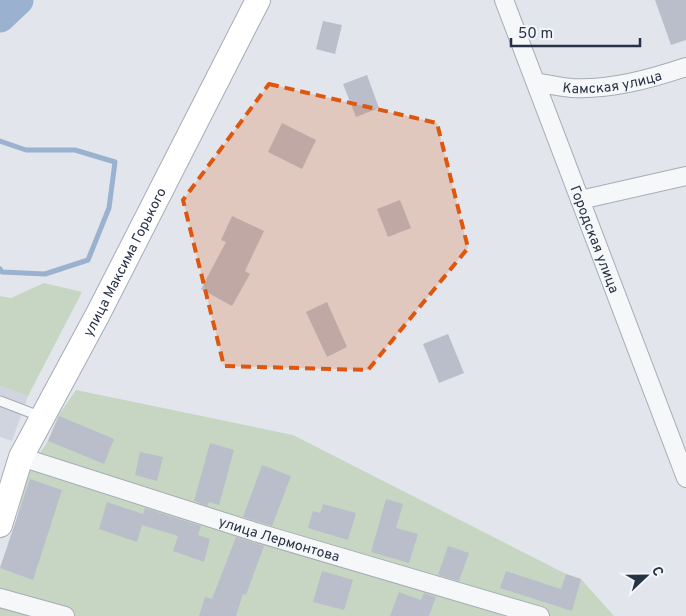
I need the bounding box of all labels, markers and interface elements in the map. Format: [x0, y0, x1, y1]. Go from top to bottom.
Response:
scale bar [511, 15, 640, 47]
text: 50 m [518, 25, 553, 44]
street label: Камская улица [561, 68, 664, 98]
street label: Городская улица [566, 184, 622, 296]
street label: улица Максима Горького [80, 185, 171, 340]
street label: улица Лермонтова [216, 514, 341, 566]
north arrow [621, 551, 671, 601]
text: С [647, 564, 666, 579]

